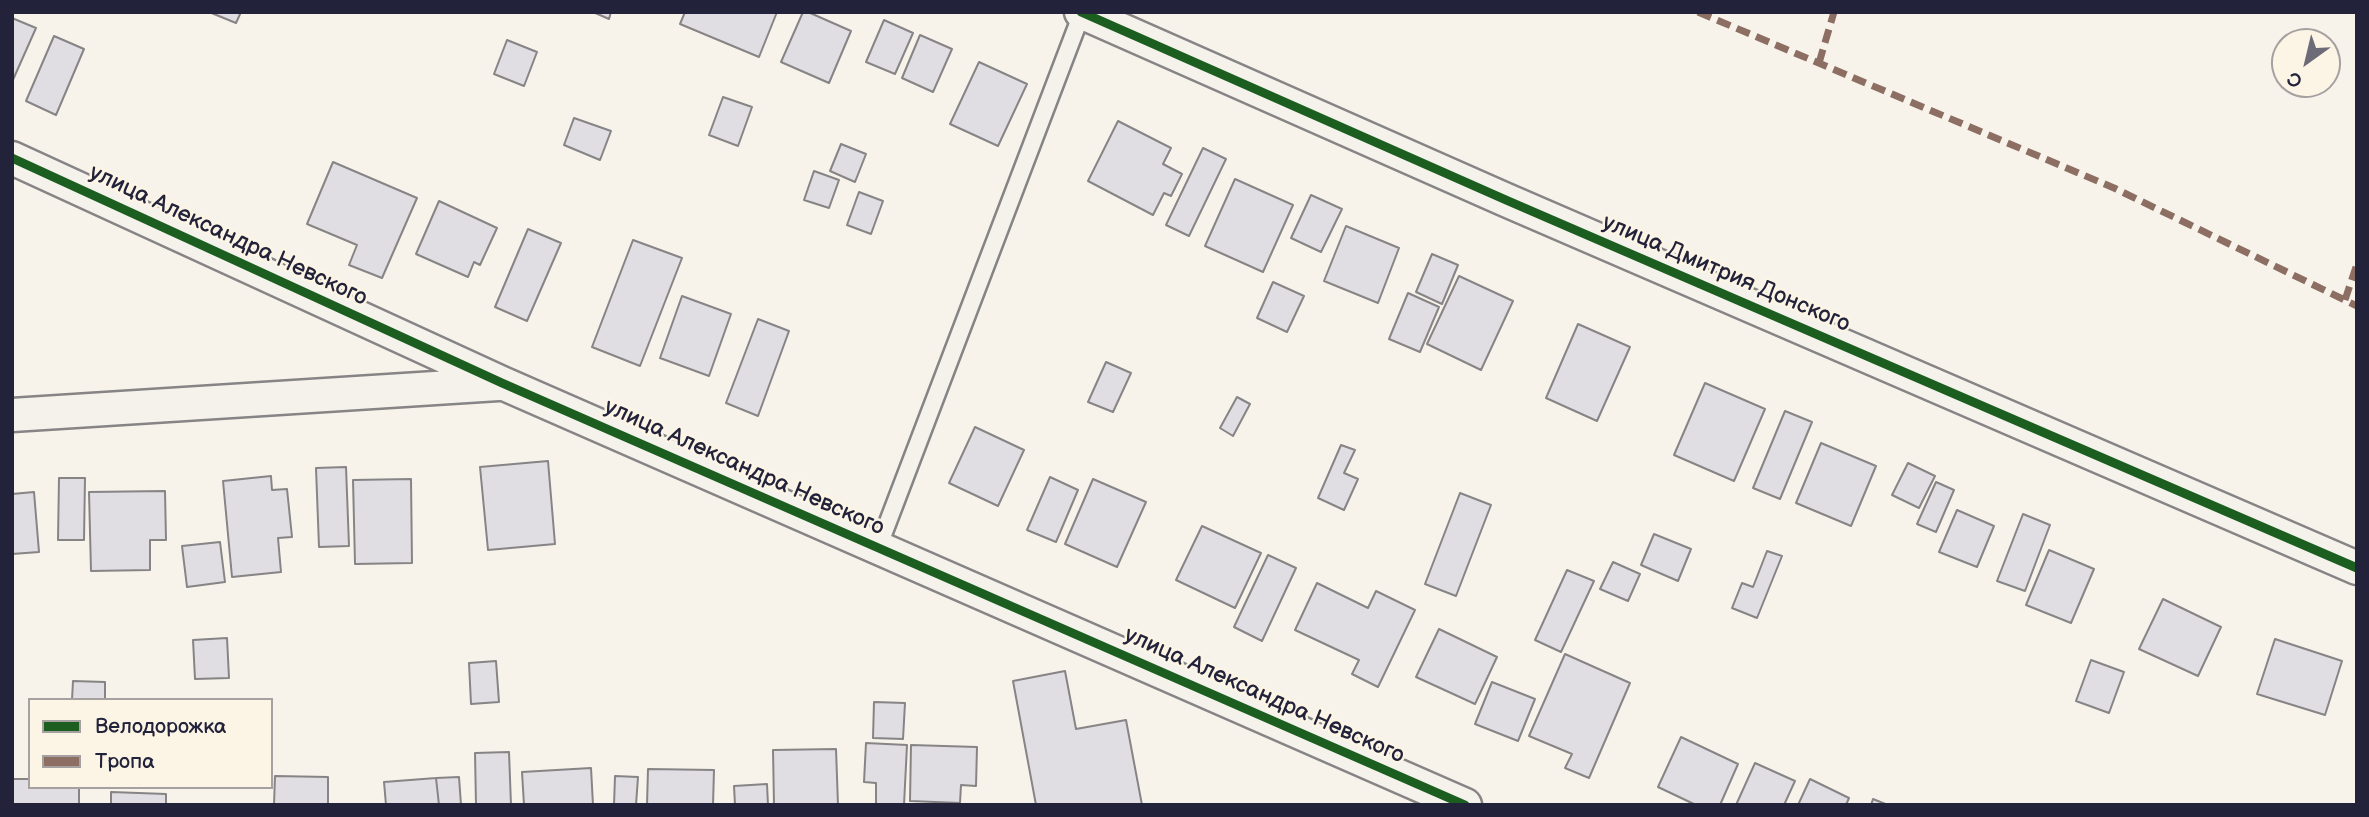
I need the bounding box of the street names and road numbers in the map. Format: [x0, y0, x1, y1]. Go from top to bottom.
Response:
street label: улица Александра Невского [85, 159, 371, 313]
street label: улица Дмитрия Донского [1598, 209, 1854, 339]
street label: улица Александра Невского [600, 394, 888, 542]
street label: улица Александра Невского [1120, 622, 1408, 770]

